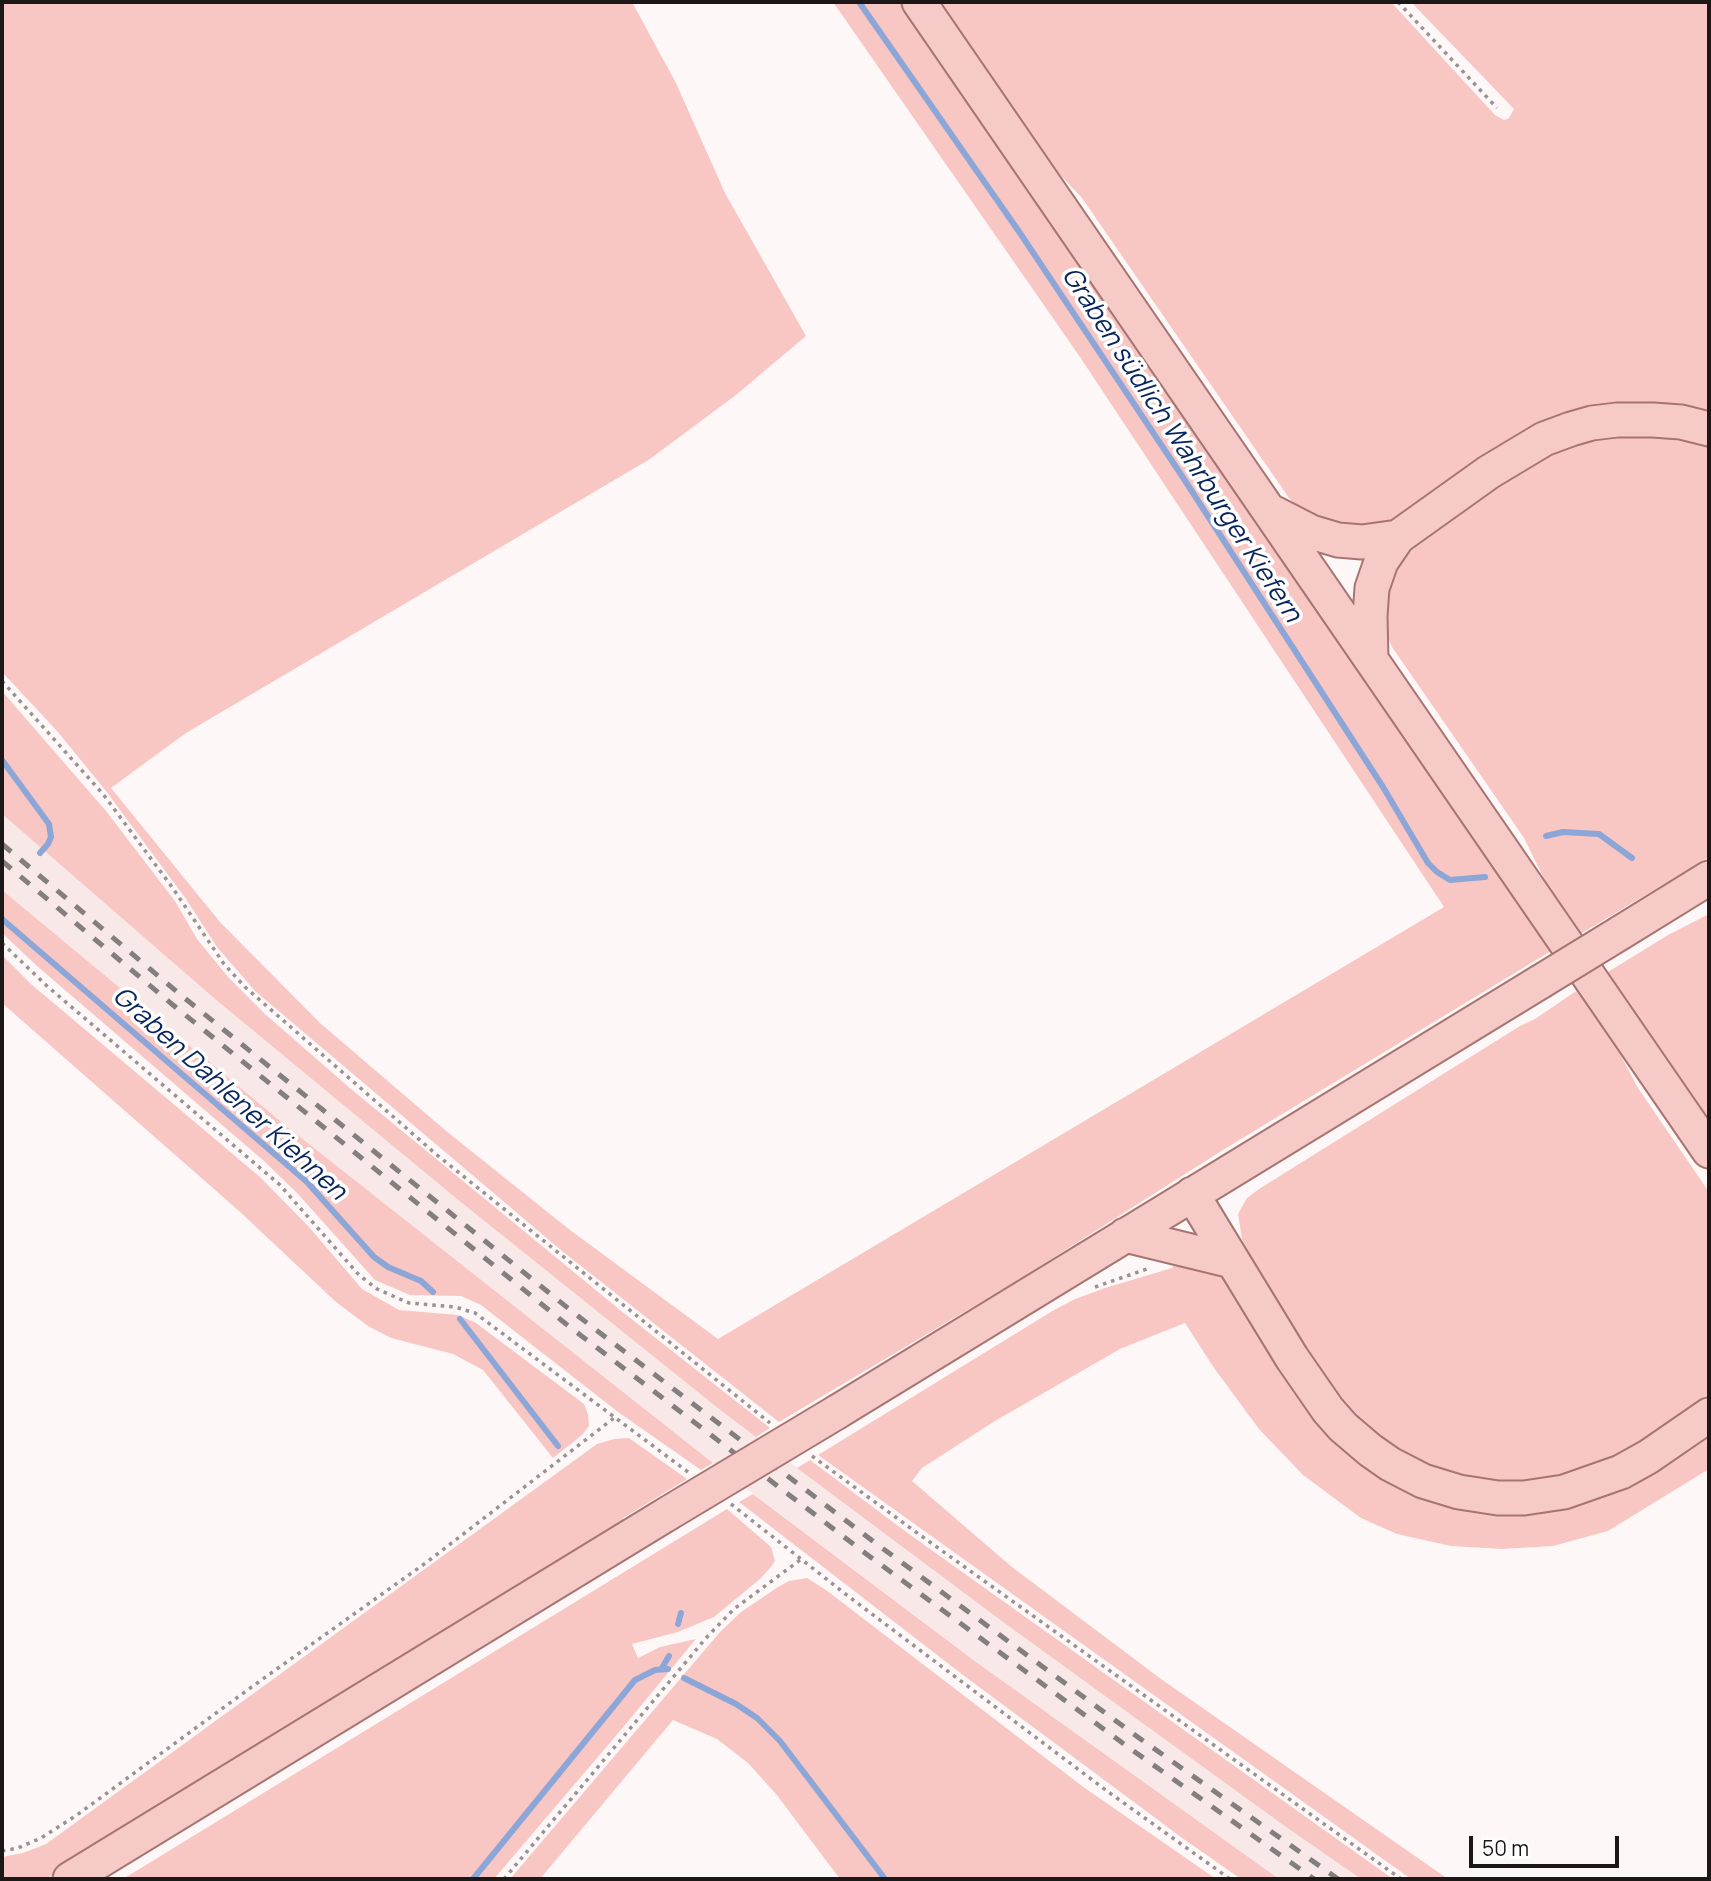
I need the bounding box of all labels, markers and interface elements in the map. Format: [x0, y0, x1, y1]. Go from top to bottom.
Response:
water label: Graben südlich Wahrburger Kiefern [1054, 262, 1308, 628]
water label: Graben Dahlener Kiehnen [106, 981, 352, 1207]
scale bar [1473, 1822, 1624, 1866]
text: 50 m [1482, 1834, 1529, 1862]

